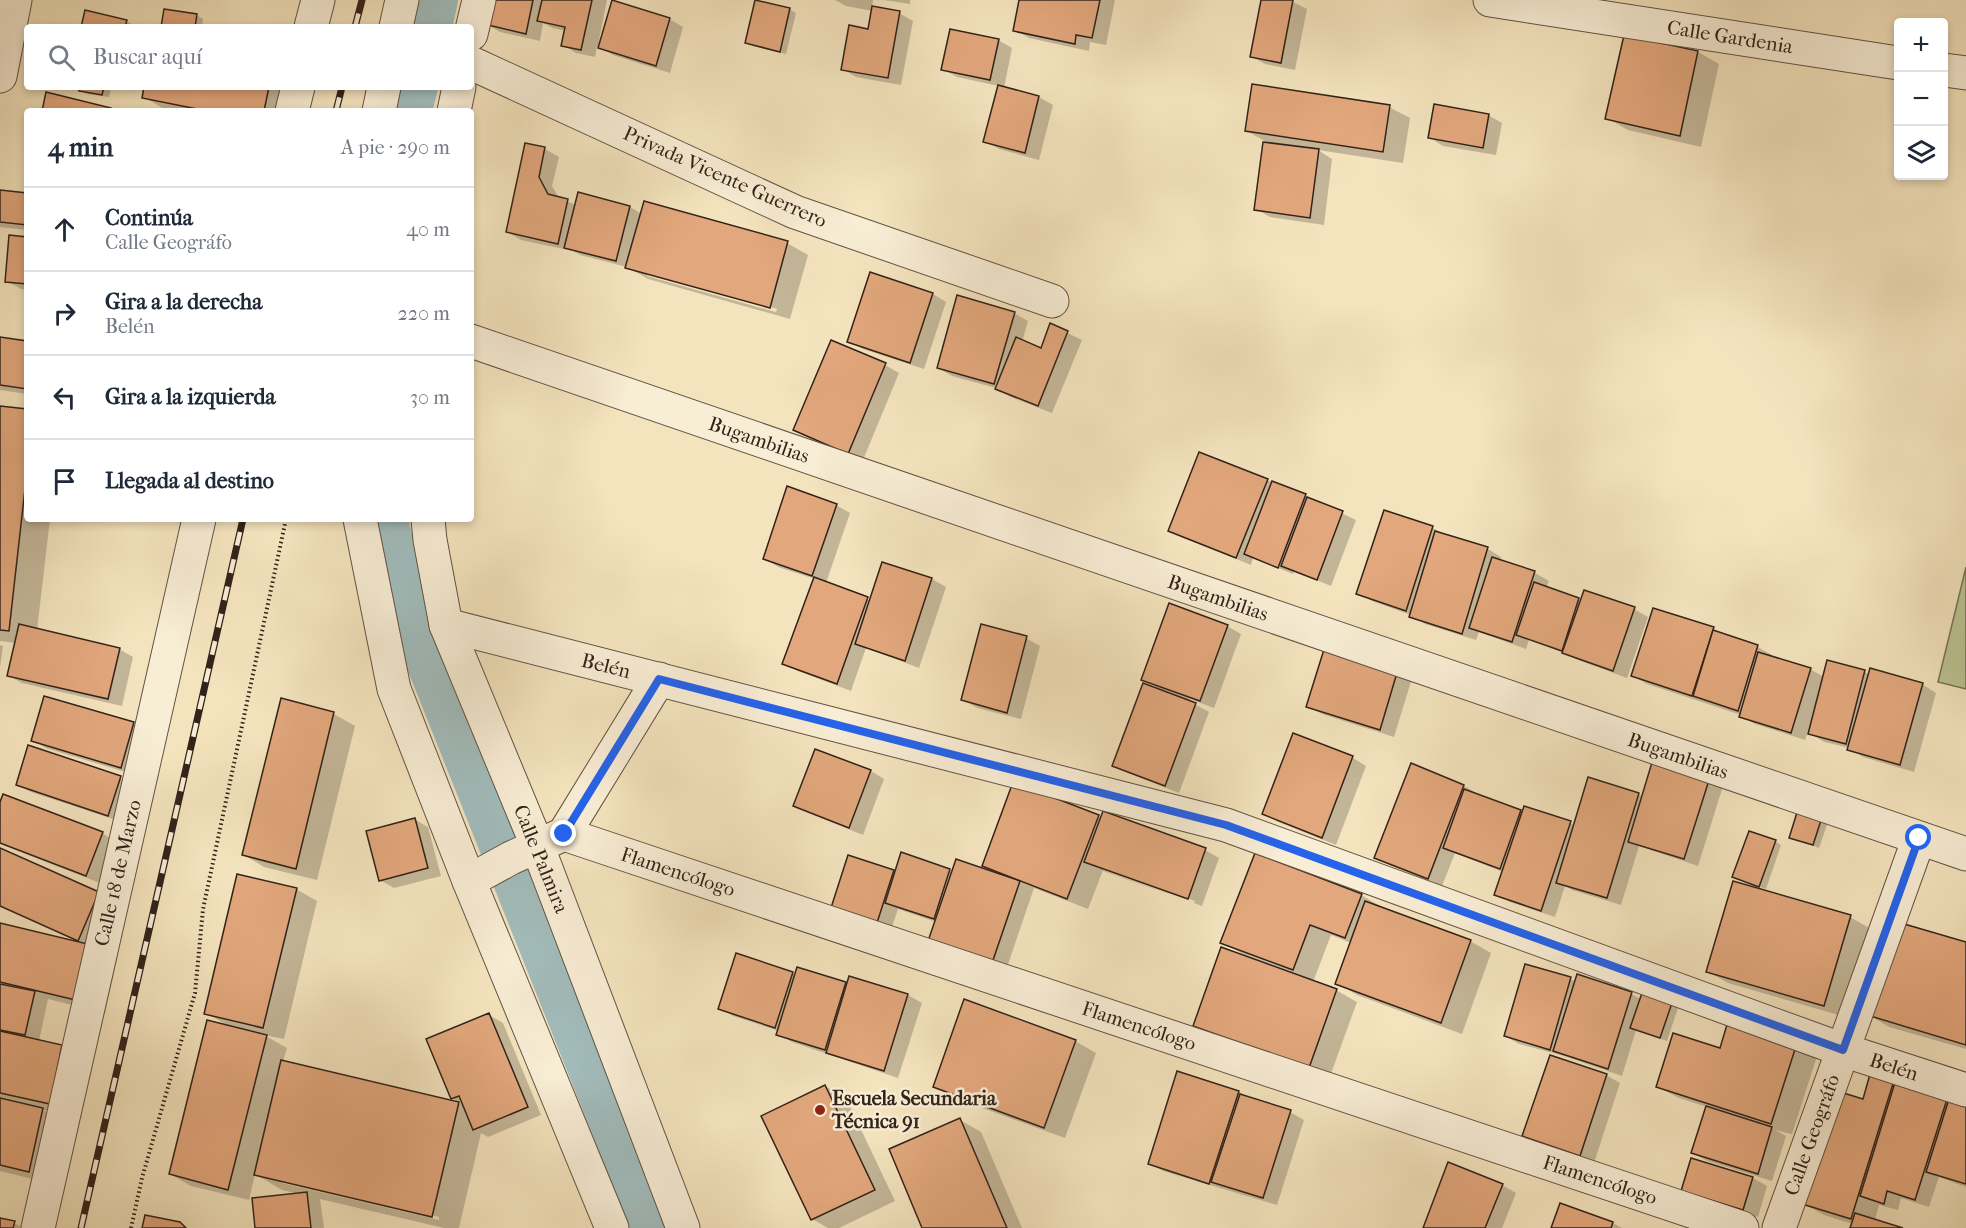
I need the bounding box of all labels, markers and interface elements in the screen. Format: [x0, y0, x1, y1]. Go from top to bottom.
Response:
street label: Calle Gardenia [1665, 16, 1795, 58]
map controls [1894, 18, 1948, 180]
button: + [1894, 18, 1948, 72]
search box [24, 24, 474, 90]
icon: search [45, 41, 78, 74]
text: Buscar aquí [93, 44, 202, 70]
button: − [1894, 72, 1948, 126]
street label: Privada Vicente Guerrero [620, 122, 830, 232]
button: layers [1894, 126, 1948, 180]
text: 4 min [48, 132, 113, 163]
text: A pie · 290 m [341, 136, 450, 159]
text: Continúa [105, 205, 193, 231]
icon: ahead [48, 213, 81, 246]
text: 40 m [406, 218, 450, 241]
text: Calle Geográfo [105, 231, 232, 254]
text: Gira a la derecha [105, 289, 262, 315]
icon: right [48, 297, 81, 330]
text: 220 m [397, 302, 450, 325]
text: Belén [105, 315, 155, 338]
icon: left [48, 381, 81, 414]
text: Gira a la izquierda [105, 384, 276, 410]
text: 30 m [410, 386, 450, 409]
street label: Bugambilias [706, 412, 812, 468]
icon: arrive [48, 465, 81, 498]
text: Llegada al destino [105, 468, 274, 494]
street label: Bugambilias [1165, 570, 1271, 626]
street label: Belén [579, 649, 633, 683]
street label: Bugambilias [1625, 728, 1731, 784]
street label: Calle 18 de Marzo [90, 798, 146, 948]
street label: Calle Palmira [509, 801, 573, 917]
route end [550, 820, 576, 846]
route start [1905, 824, 1931, 850]
street label: Flamencólogo [618, 843, 738, 901]
street label: Flamencólogo [1079, 997, 1199, 1055]
street label: Belén [1867, 1048, 1922, 1086]
street label: Calle Geográfo [1779, 1071, 1845, 1199]
place label: Escuela Secundaria Técnica 91 [831, 1087, 997, 1133]
marker: Escuela Secundaria Técnica 91 [813, 1103, 827, 1117]
street label: Flamencólogo [1540, 1151, 1660, 1209]

